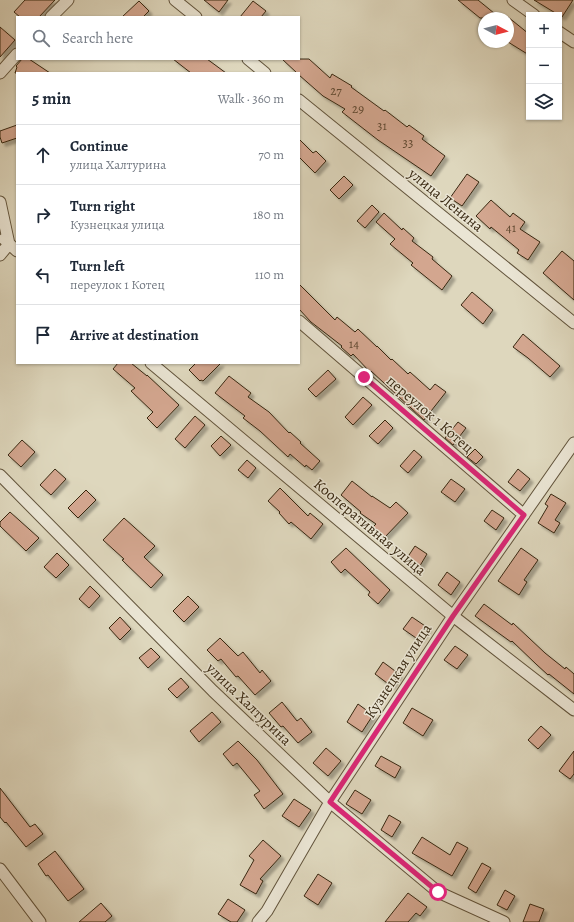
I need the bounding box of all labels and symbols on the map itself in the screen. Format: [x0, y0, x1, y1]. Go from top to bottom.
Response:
north arrow [478, 12, 514, 48]
house number: 27 [330, 82, 342, 99]
house number: 29 [352, 100, 364, 117]
house number: 31 [377, 117, 387, 134]
house number: 33 [403, 134, 413, 151]
street label: улица Ленина [404, 163, 488, 236]
house number: 41 [506, 219, 517, 236]
house number: 14 [349, 335, 359, 352]
route end [355, 368, 373, 386]
street label: переулок 1 Котец [382, 371, 478, 457]
street label: Кооперативная улица [309, 474, 431, 580]
street label: Кузнецкая улица [360, 620, 436, 722]
street label: улица Халтурина [201, 658, 296, 750]
route start [429, 883, 447, 901]

